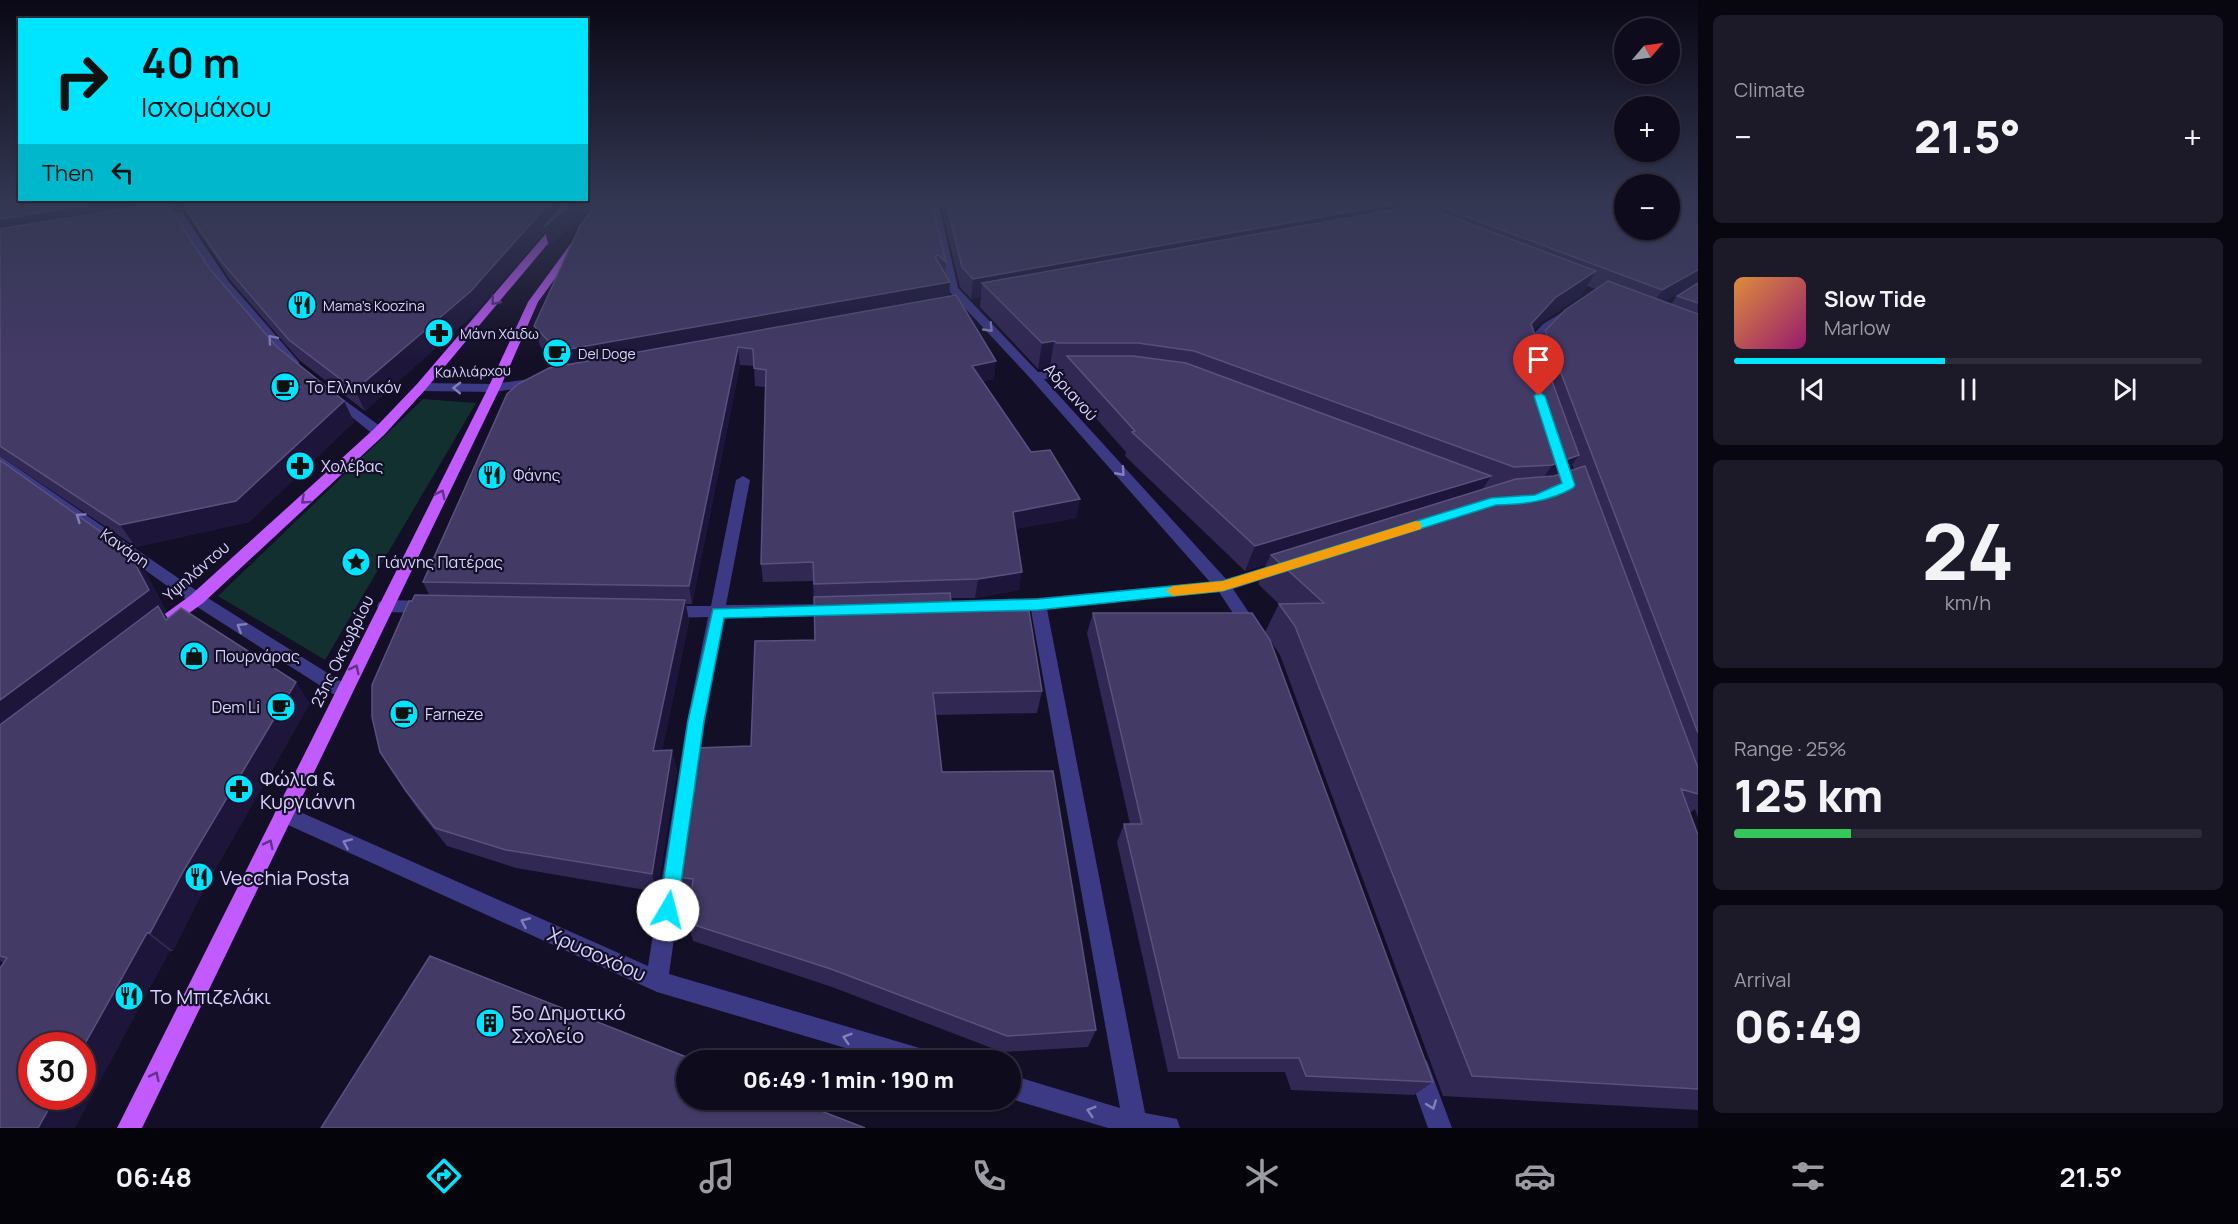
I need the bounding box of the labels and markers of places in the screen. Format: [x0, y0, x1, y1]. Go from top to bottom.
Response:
restaurant icon: Mama's Koozina [286, 289, 318, 321]
place label: Mama's Koozina [323, 296, 425, 315]
pharmacy icon: Μάνη Χάιδω [423, 317, 455, 349]
place label: Μάνη Χάιδω [460, 324, 539, 343]
pin [1513, 334, 1564, 396]
cafe icon: Del Doge [541, 337, 573, 369]
place label: Del Doge [578, 344, 636, 363]
cafe icon: Το Ελληνικόν [269, 371, 301, 403]
place label: Το Ελληνικόν [306, 376, 401, 398]
pharmacy icon: Χολέβας [284, 450, 316, 482]
place label: Χολέβας [321, 455, 384, 477]
restaurant icon: Φάνης [476, 459, 508, 491]
place label: Φάνης [513, 464, 561, 486]
place icon: Γιάννης Πατέρας [340, 546, 372, 578]
place label: Γιάννης Πατέρας [377, 551, 503, 573]
shop icon: Πουρνάρας [178, 640, 210, 672]
place label: Πουρνάρας [215, 645, 300, 667]
cafe icon: Dem Li [265, 691, 297, 723]
place label: Dem Li [211, 696, 260, 718]
cafe icon: Farneze [388, 698, 420, 730]
place label: Farneze [425, 703, 483, 725]
place label: Φώλια & Κυργιάννη [260, 765, 355, 815]
pharmacy icon: Φώλια & Κυργιάννη [223, 773, 255, 805]
restaurant icon: Vecchia Posta [183, 861, 215, 893]
place label: Vecchia Posta [220, 864, 349, 891]
restaurant icon: Το Μπιζελάκι [113, 980, 145, 1012]
place label: Το Μπιζελάκι [150, 983, 271, 1010]
place label: 5ο Δημοτικό Σχολείο [511, 999, 626, 1049]
building icon: 5ο Δημοτικό Σχολείο [474, 1007, 506, 1039]

